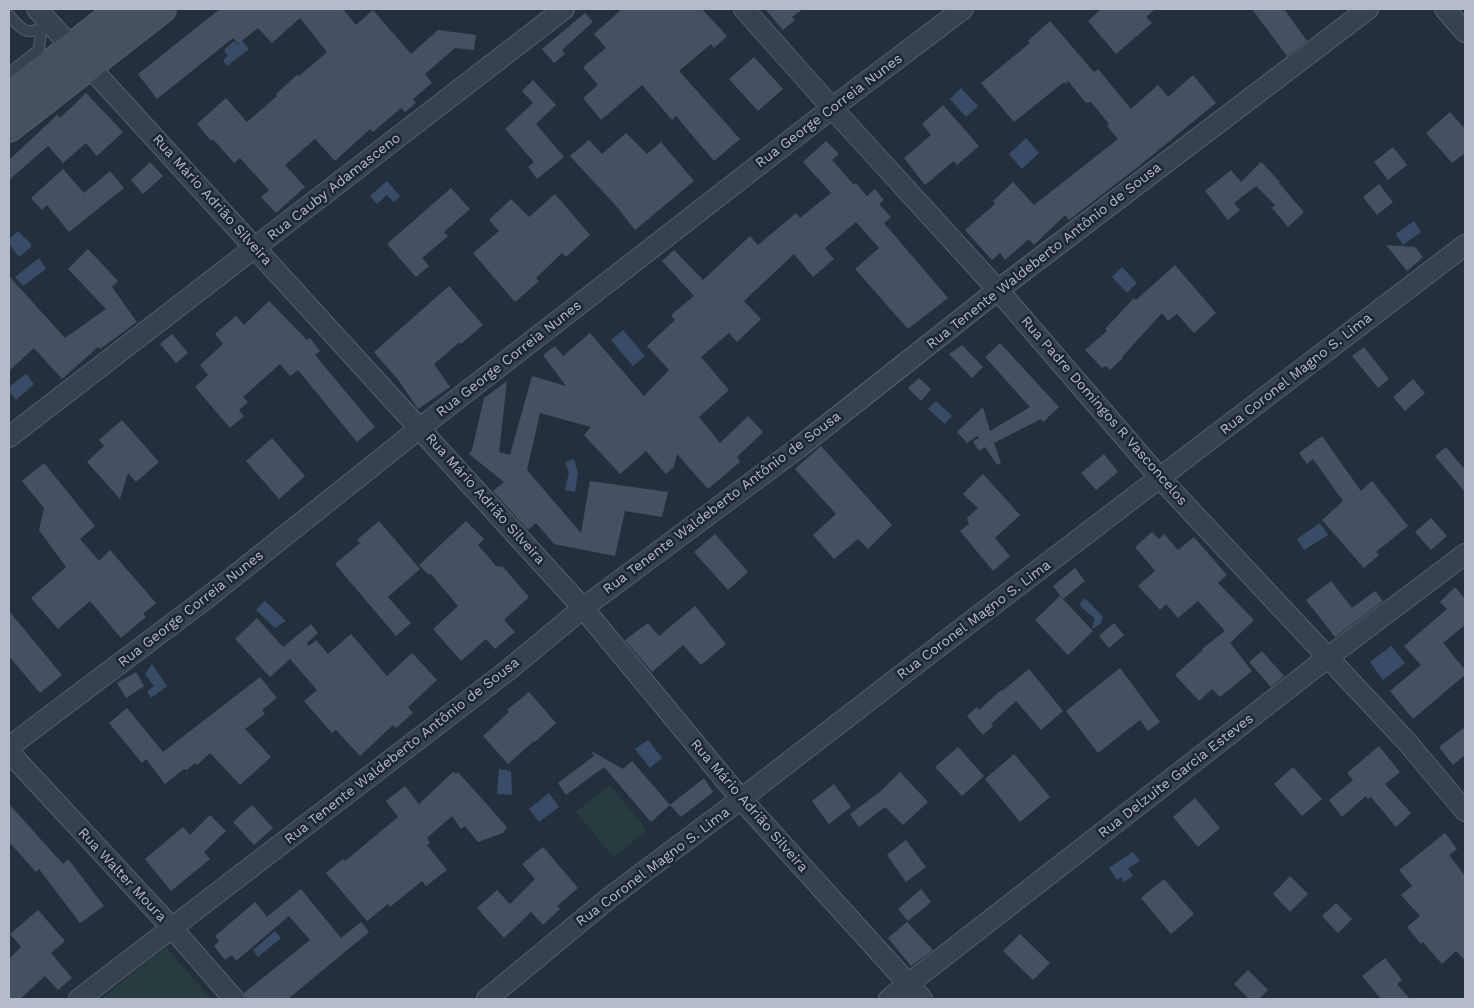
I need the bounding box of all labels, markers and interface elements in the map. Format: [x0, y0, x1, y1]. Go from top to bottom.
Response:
street label: Rua George Correia Nunes [752, 50, 906, 172]
street label: Rua Cauby Adamasceno [264, 130, 404, 244]
street label: Rua Mário Adrião Silveira [149, 131, 275, 269]
street label: Rua Tenente Waldeberto Antônio de Sousa [923, 159, 1165, 353]
street label: Rua George Correia Nunes [433, 297, 585, 421]
street label: Rua Coronel Magno S. Lima [1217, 309, 1375, 439]
street label: Rua Padre Domingos R Vasconcelos [1017, 313, 1191, 509]
street label: Rua Tenente Waldeberto Antônio de Sousa [600, 408, 844, 598]
street label: Rua Mário Adrião Silveira [422, 430, 548, 568]
street label: Rua George Correia Nunes [115, 547, 267, 671]
street label: Rua Coronel Magno S. Lima [894, 557, 1054, 683]
street label: Rua Tenente Waldeberto Antônio de Sousa [281, 654, 523, 848]
street label: Rua Delzuite Garcia Esteves [1095, 710, 1257, 842]
street label: Rua Mário Adrião Silveira [687, 736, 811, 876]
street label: Rua Coronel Magno S. Lima [573, 804, 733, 930]
street label: Rua Walter Moura [74, 825, 170, 925]

